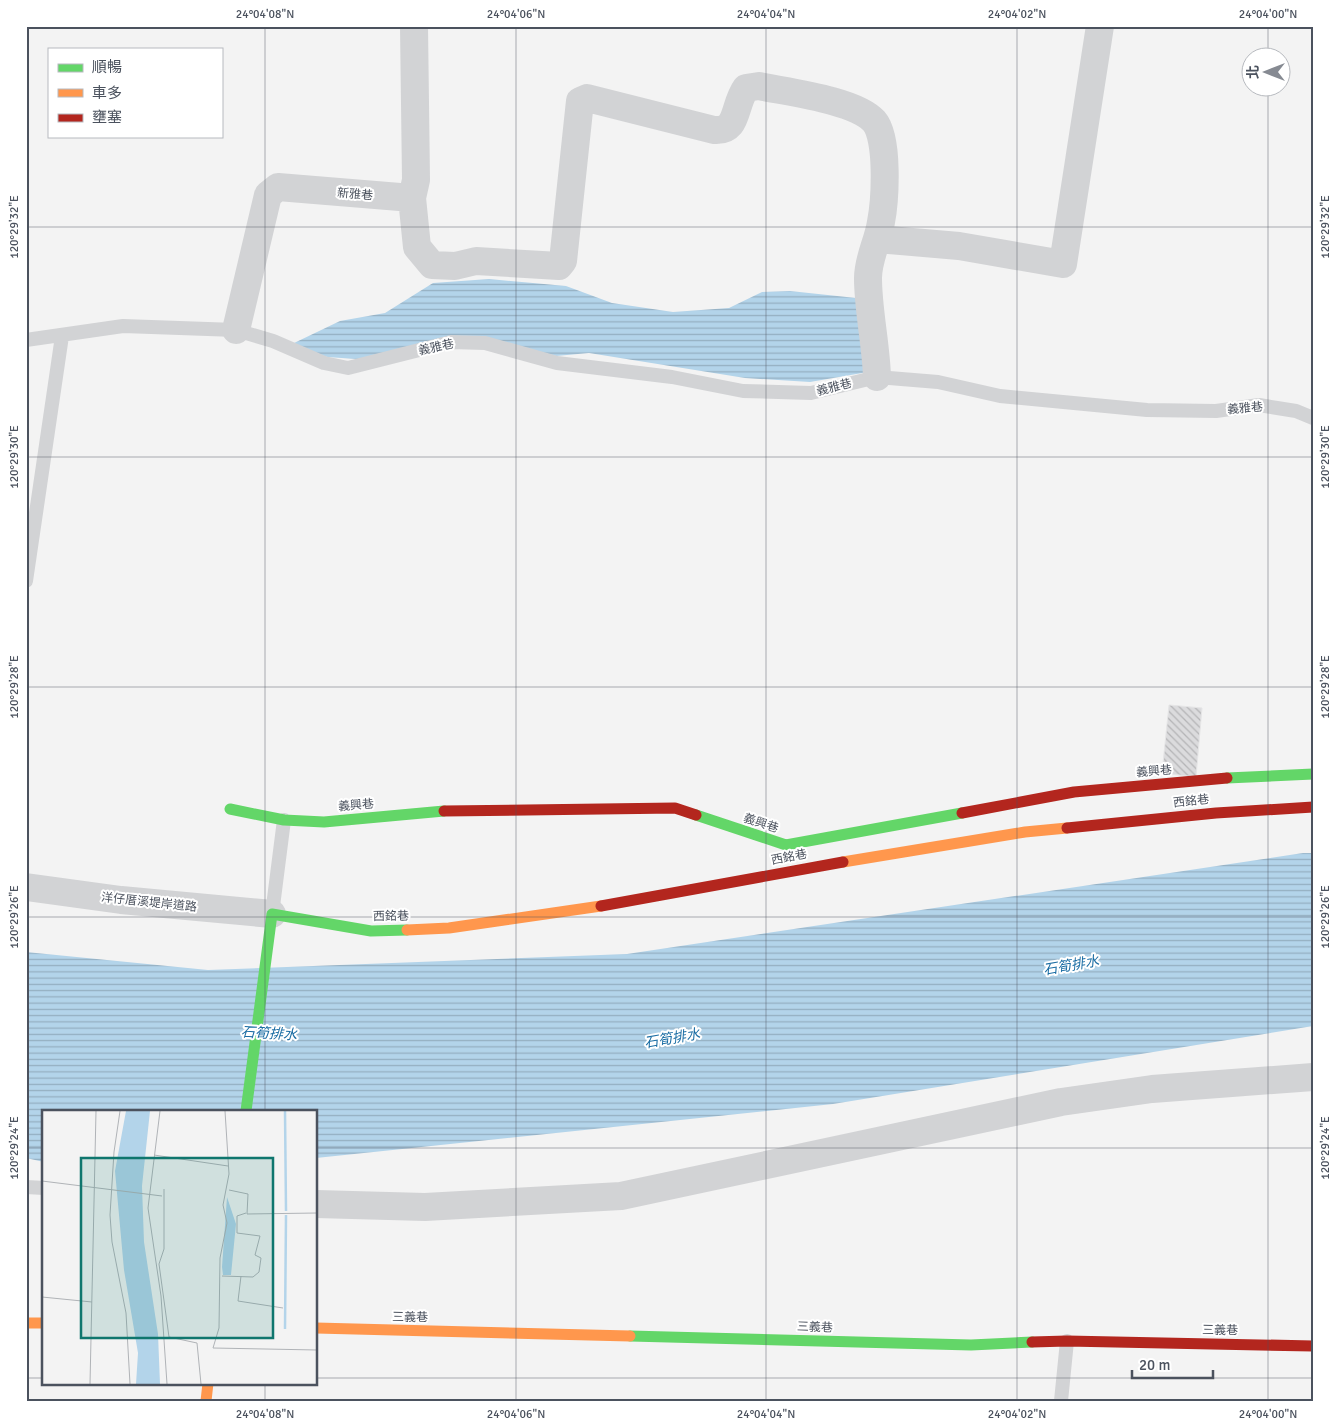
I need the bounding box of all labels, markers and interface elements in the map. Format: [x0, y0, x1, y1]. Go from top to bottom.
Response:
text: 24°04'08"N [236, 7, 294, 22]
text: 24°04'06"N [487, 7, 545, 22]
text: 24°04'04"N [737, 7, 795, 22]
text: 24°04'02"N [988, 7, 1046, 22]
text: 24°04'00"N [1239, 7, 1297, 22]
legend [48, 48, 222, 138]
north arrow [1242, 48, 1292, 98]
text: 順暢 [92, 58, 122, 76]
text: 北 [1245, 65, 1262, 79]
text: 車多 [92, 84, 122, 102]
text: 壅塞 [92, 108, 122, 126]
street label: 新雅巷 [336, 185, 374, 204]
text: 120°29'32"E [7, 195, 22, 259]
text: 120°29'32"E [1318, 195, 1333, 259]
street label: 義雅巷 [417, 336, 455, 359]
street label: 義雅巷 [815, 376, 853, 399]
street label: 義雅巷 [1226, 399, 1264, 418]
text: 120°29'30"E [7, 425, 22, 489]
text: 120°29'30"E [1318, 425, 1333, 489]
text: 120°29'28"E [7, 655, 22, 719]
text: 120°29'28"E [1318, 655, 1333, 719]
street label: 義興巷 [1135, 762, 1173, 781]
street label: 西銘巷 [1172, 792, 1210, 811]
street label: 義興巷 [337, 796, 375, 815]
street label: 義興巷 [741, 811, 780, 836]
street label: 西銘巷 [770, 847, 808, 868]
text: 120°29'26"E [7, 885, 22, 949]
text: 120°29'26"E [1318, 885, 1333, 949]
street label: 洋仔厝溪堤岸道路 [100, 890, 197, 915]
street label: 西銘巷 [373, 909, 409, 924]
water label: 石筍排水 [1042, 952, 1101, 979]
water label: 石筍排水 [241, 1024, 298, 1044]
water label: 石筍排水 [643, 1025, 702, 1052]
inset map [42, 1110, 318, 1384]
text: 120°29'24"E [7, 1116, 22, 1180]
text: 120°29'24"E [1318, 1116, 1333, 1180]
street label: 三義巷 [392, 1310, 428, 1325]
street label: 三義巷 [797, 1319, 833, 1336]
street label: 三義巷 [1202, 1323, 1238, 1338]
scale bar [1132, 1347, 1213, 1379]
text: 20 m [1139, 1356, 1170, 1374]
text: 24°04'08"N [236, 1407, 294, 1422]
text: 24°04'06"N [487, 1407, 545, 1422]
text: 24°04'04"N [737, 1407, 795, 1422]
text: 24°04'02"N [988, 1407, 1046, 1422]
text: 24°04'00"N [1239, 1407, 1297, 1422]

